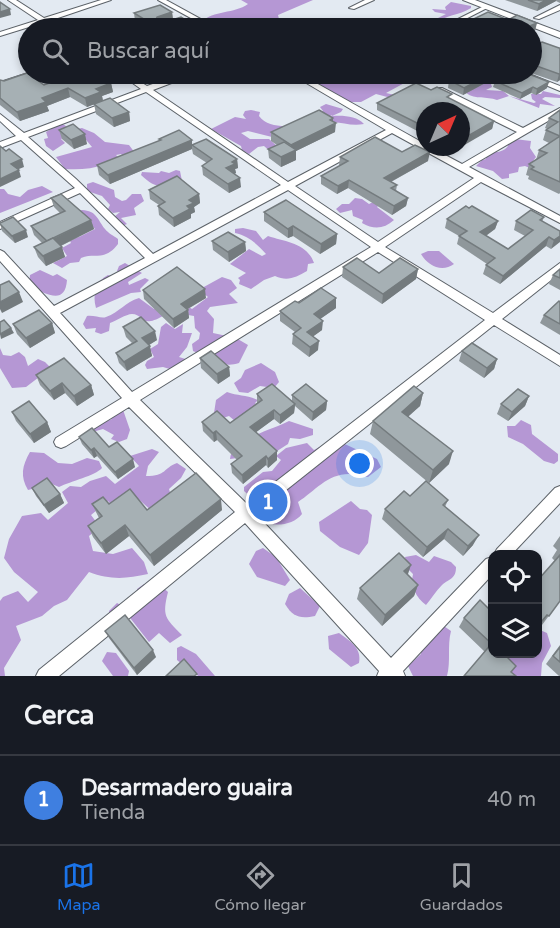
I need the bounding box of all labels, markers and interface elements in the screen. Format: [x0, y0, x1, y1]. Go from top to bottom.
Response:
search box [18, 18, 542, 84]
icon: search [39, 35, 72, 68]
text: Buscar aquí [87, 38, 209, 64]
north arrow [416, 102, 470, 156]
your location [345, 449, 374, 478]
pin: 1 [248, 480, 288, 524]
map controls [488, 550, 542, 658]
button: locate [488, 550, 542, 604]
button: layers [488, 604, 542, 658]
text: Cerca [24, 700, 94, 731]
text: Desarmadero guaira [81, 775, 293, 801]
text: 1 [37, 788, 50, 812]
text: 40 m [487, 788, 536, 812]
text: Tienda [81, 801, 145, 825]
tab: Mapa [57, 859, 100, 915]
tab: Cómo llegar [214, 859, 306, 915]
tab: Guardados [420, 859, 503, 915]

